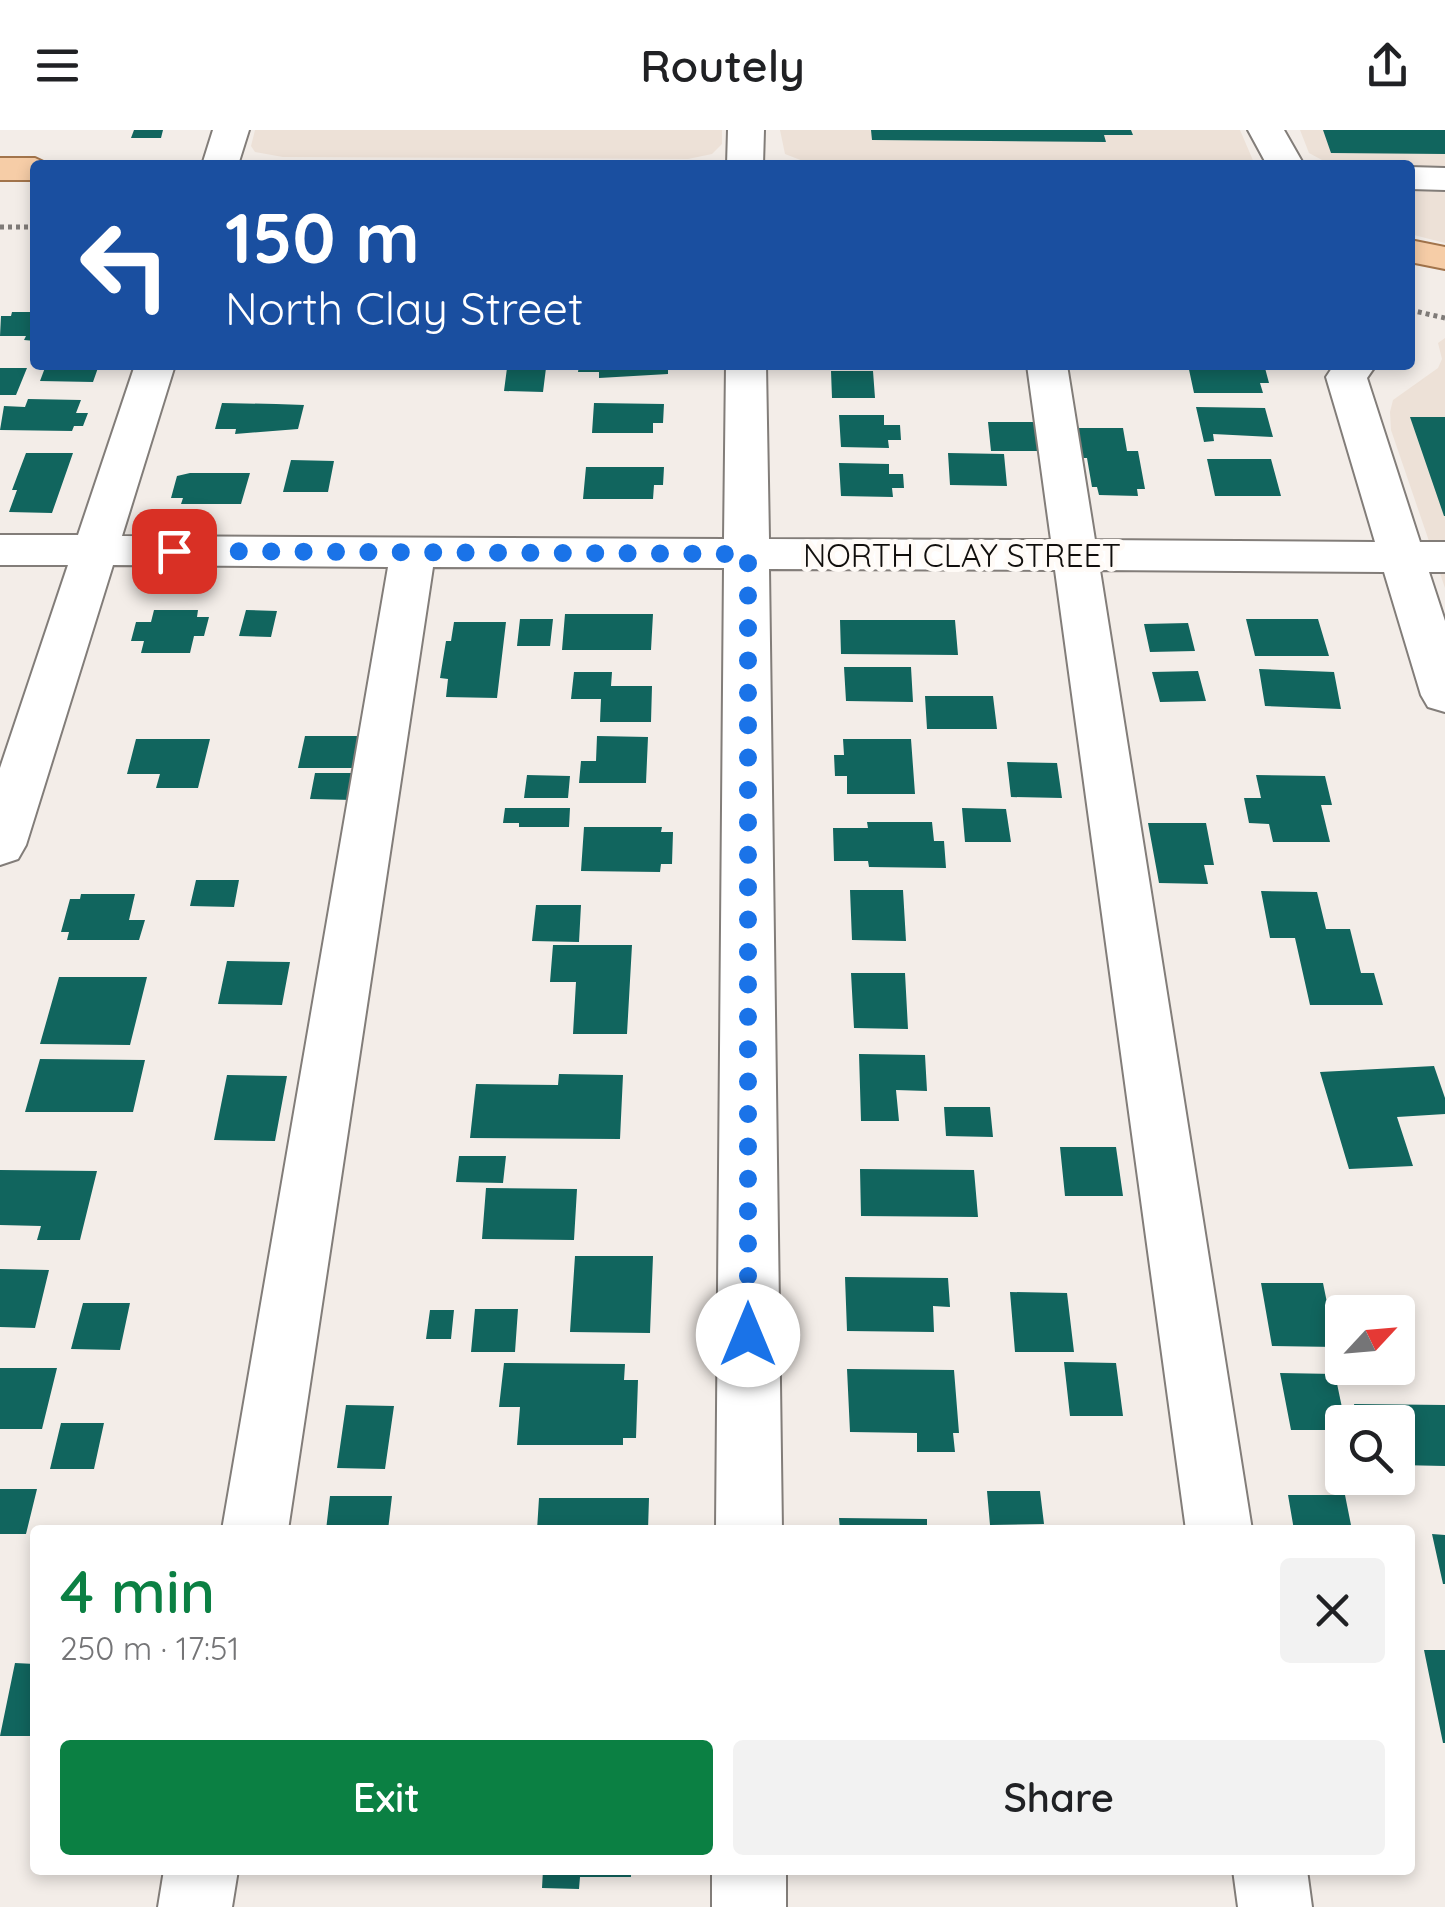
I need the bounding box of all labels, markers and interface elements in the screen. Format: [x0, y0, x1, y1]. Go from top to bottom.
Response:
text: Routely [640, 37, 805, 93]
icon: menu [30, 38, 85, 93]
icon: share [1360, 38, 1415, 93]
text: 150 m [225, 193, 420, 281]
icon: left [60, 200, 190, 330]
text: North Clay Street [225, 280, 583, 336]
pin [132, 509, 217, 594]
icon: arrive [147, 524, 202, 579]
street label: NORTH CLAY STREET [803, 535, 1121, 575]
position arrow [696, 1283, 800, 1387]
north arrow [1325, 1295, 1415, 1385]
map controls [1325, 1295, 1415, 1495]
button: search [1325, 1405, 1415, 1495]
text: 4 min [60, 1553, 215, 1628]
button: close [1280, 1558, 1385, 1663]
text: 250 m · 17:51 [60, 1628, 239, 1668]
button: Exit [60, 1740, 713, 1855]
button: Share [733, 1740, 1385, 1855]

